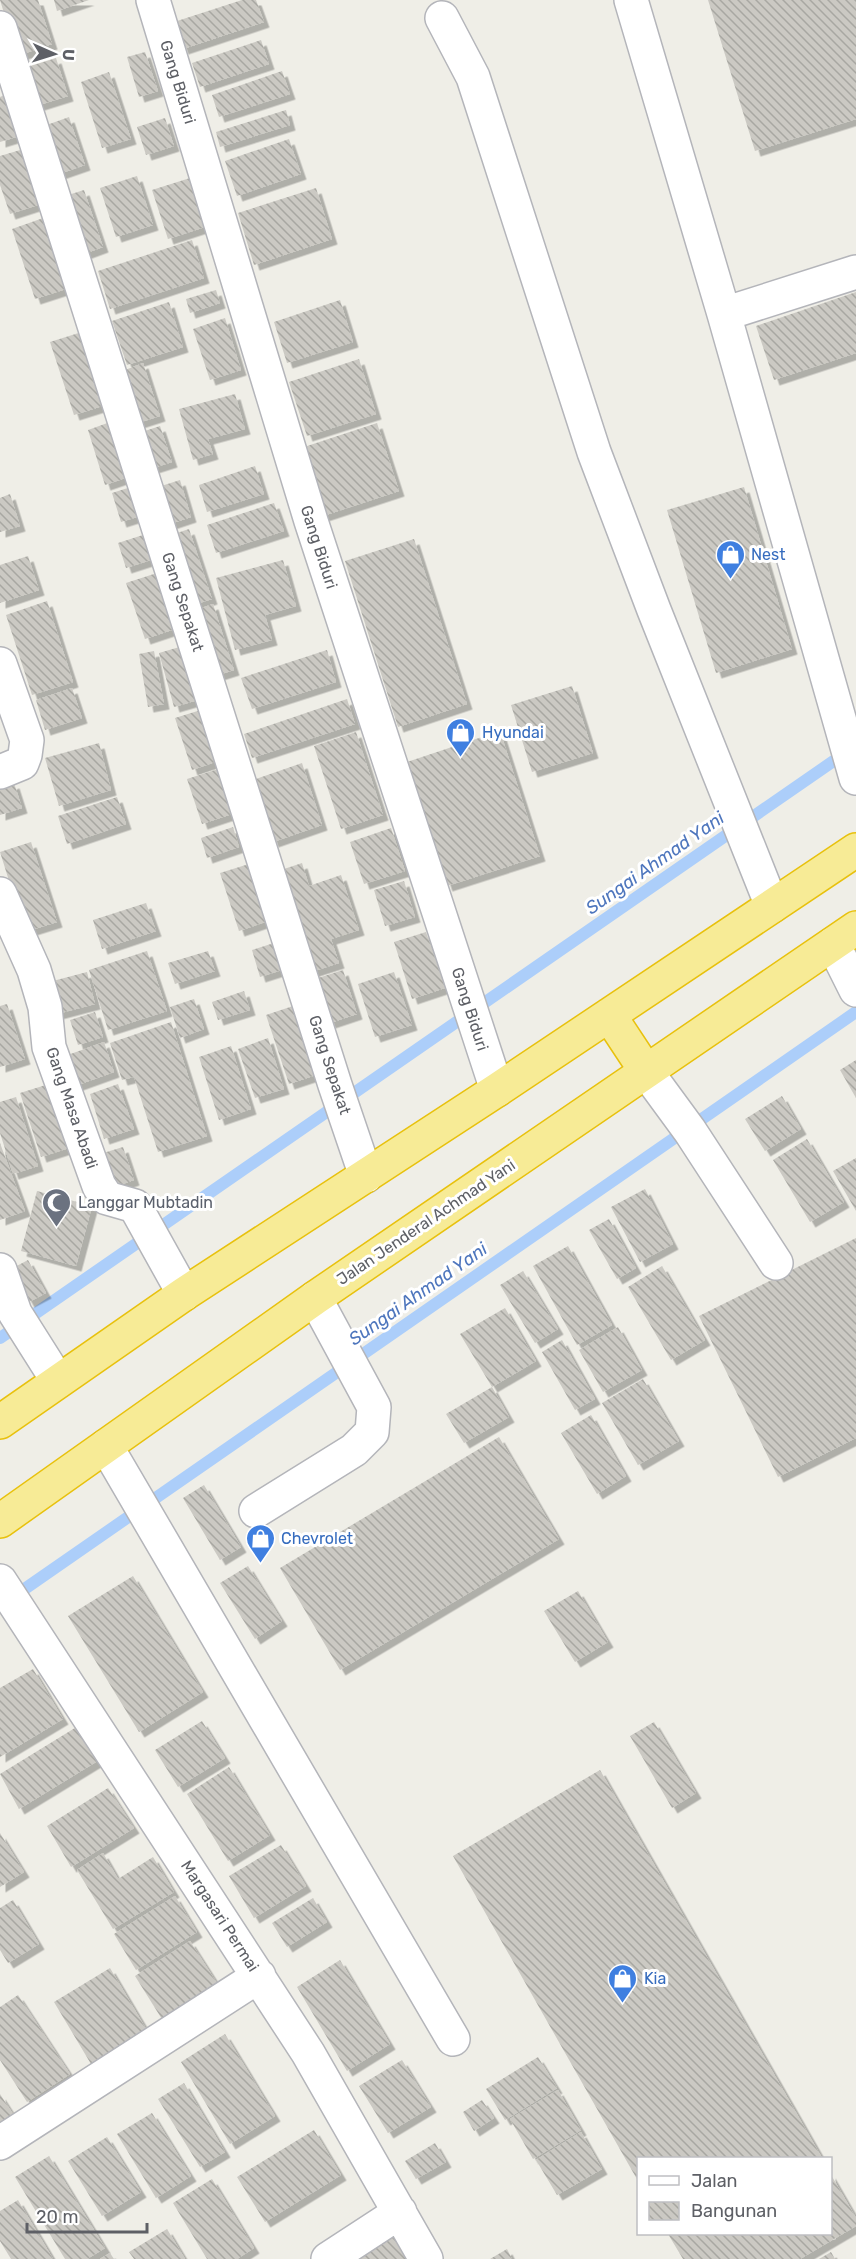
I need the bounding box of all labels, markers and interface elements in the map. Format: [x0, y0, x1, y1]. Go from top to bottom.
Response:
north arrow [24, 24, 84, 84]
street label: Gang Biduri [156, 38, 200, 126]
text: U [59, 48, 78, 61]
street label: Gang Biduri [297, 503, 341, 591]
shop icon: Nest [714, 538, 746, 580]
place label: Nest [751, 545, 785, 564]
street label: Gang Sepakat [158, 550, 208, 654]
shop icon: Hyundai [445, 716, 477, 758]
place label: Hyundai [482, 723, 544, 742]
water label: Sungai Ahmad Yani [581, 807, 729, 919]
street label: Gang Biduri [448, 965, 492, 1053]
street label: Gang Sepakat [305, 1013, 355, 1117]
street label: Gang Masa Abadi [42, 1045, 102, 1171]
street label: Jalan Jenderal Achmad Yani [333, 1155, 519, 1289]
mosque icon: Langgar Mubtadin [41, 1186, 73, 1228]
place label: Langgar Mubtadin [78, 1193, 213, 1212]
water label: Sungai Ahmad Yani [344, 1238, 492, 1350]
shop icon: Chevrolet [244, 1522, 276, 1564]
place label: Chevrolet [281, 1529, 353, 1548]
street label: Margasari Permai [177, 1857, 263, 1975]
shop icon: Kia [607, 1962, 639, 2004]
place label: Kia [644, 1969, 666, 1988]
legend [637, 2157, 832, 2235]
text: Jalan [691, 2170, 738, 2192]
scale bar [27, 2196, 147, 2234]
text: Bangunan [691, 2200, 777, 2222]
text: 20 m [36, 2206, 78, 2228]

